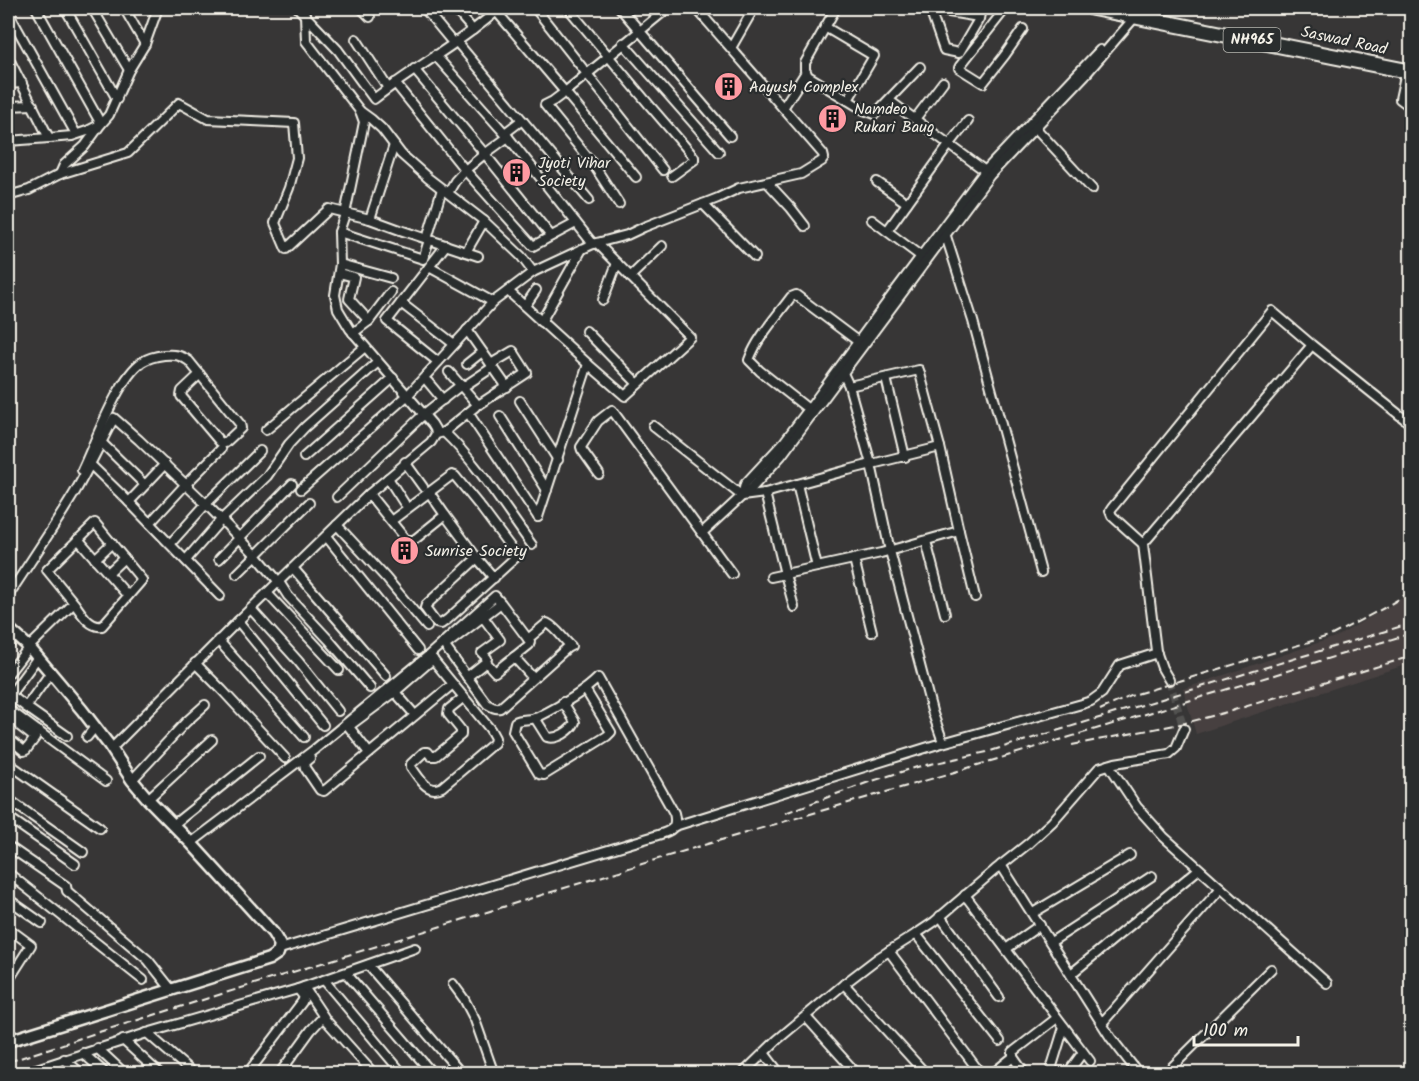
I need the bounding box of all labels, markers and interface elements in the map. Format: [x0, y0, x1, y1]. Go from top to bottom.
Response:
street label: Saswad Road [1299, 20, 1390, 63]
road number: NH965 [1224, 28, 1280, 52]
building icon: Aayush Complex [712, 71, 744, 103]
place label: Aayush Complex [749, 75, 860, 100]
place label: Namdeo Rukari Baug [854, 97, 935, 140]
building icon: Namdeo Rukari Baug [817, 102, 849, 134]
place label: Jyoti Vihar Society [538, 151, 612, 194]
building icon: Jyoti Vihar Society [501, 156, 533, 188]
building icon: Sunrise Society [388, 535, 420, 567]
place label: Sunrise Society [425, 539, 527, 564]
scale bar [1194, 1009, 1298, 1047]
text: 100 m [1203, 1017, 1248, 1046]

